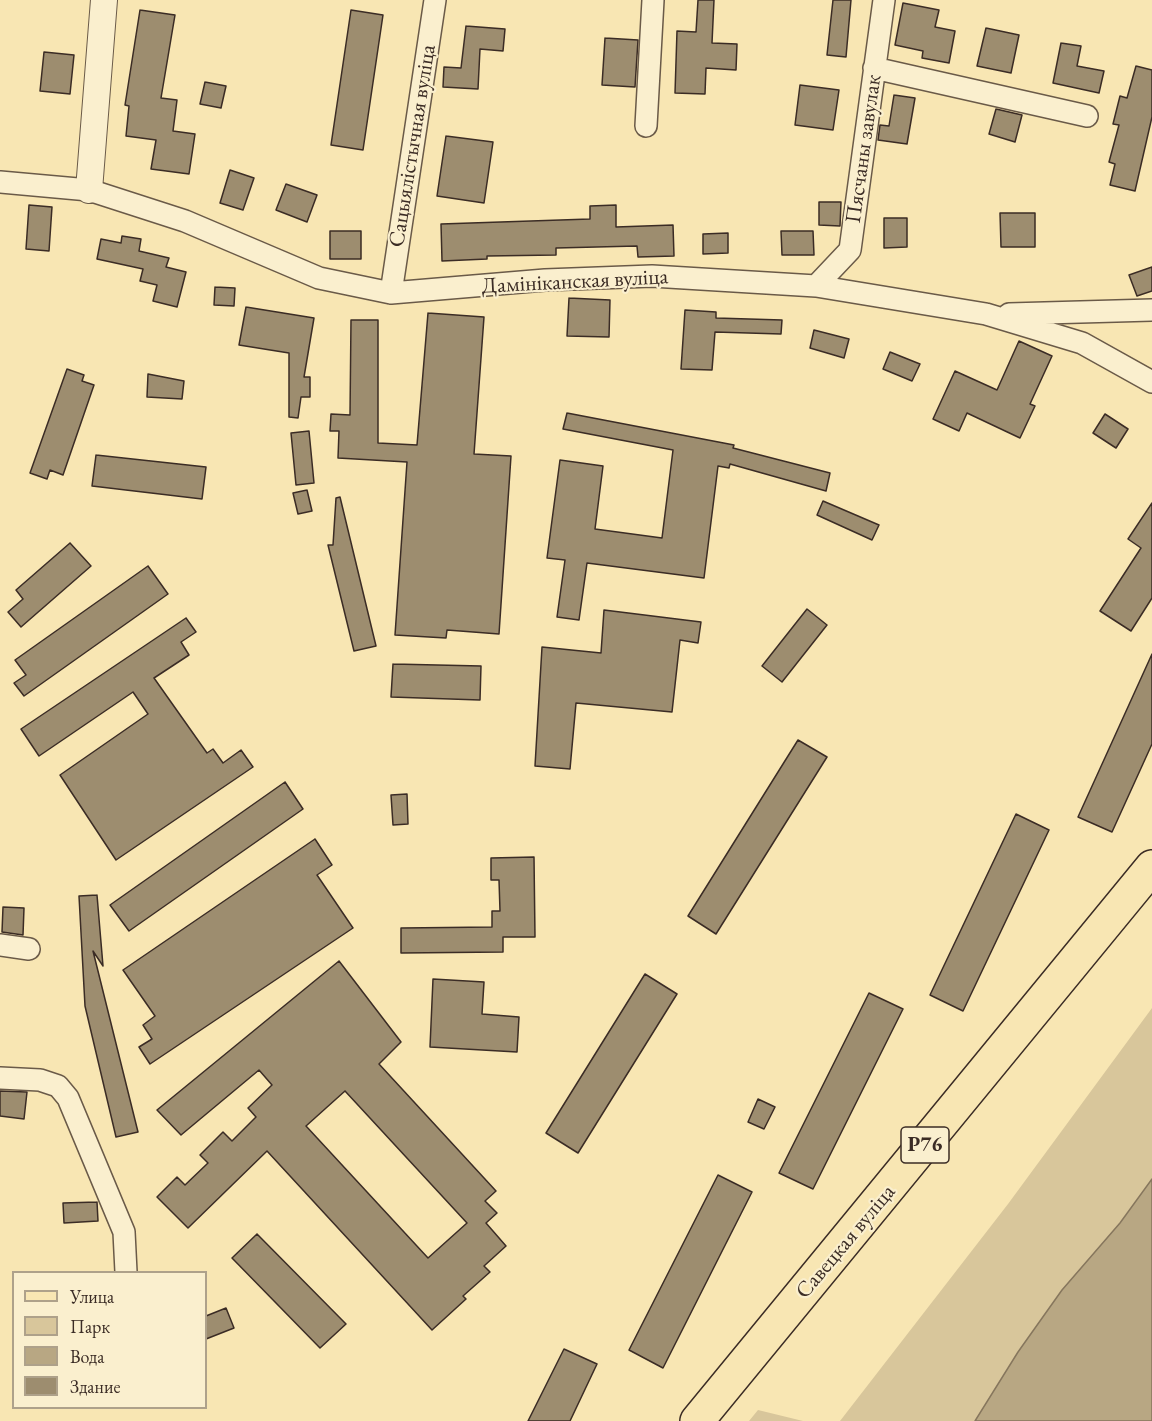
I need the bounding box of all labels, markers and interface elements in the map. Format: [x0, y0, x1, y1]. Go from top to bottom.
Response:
street label: Сацыялістычная вуліца [384, 43, 442, 249]
street label: Пясчаны завулак [840, 73, 888, 225]
street label: Дамініканская вуліца [481, 264, 669, 300]
road number: Р76 [901, 1127, 949, 1163]
street label: Савецкая вуліца [791, 1180, 901, 1304]
legend [12, 1271, 207, 1409]
text: Улица [70, 1285, 114, 1308]
text: Парк [70, 1315, 110, 1338]
text: Вода [70, 1345, 104, 1368]
text: Здание [70, 1375, 120, 1398]

